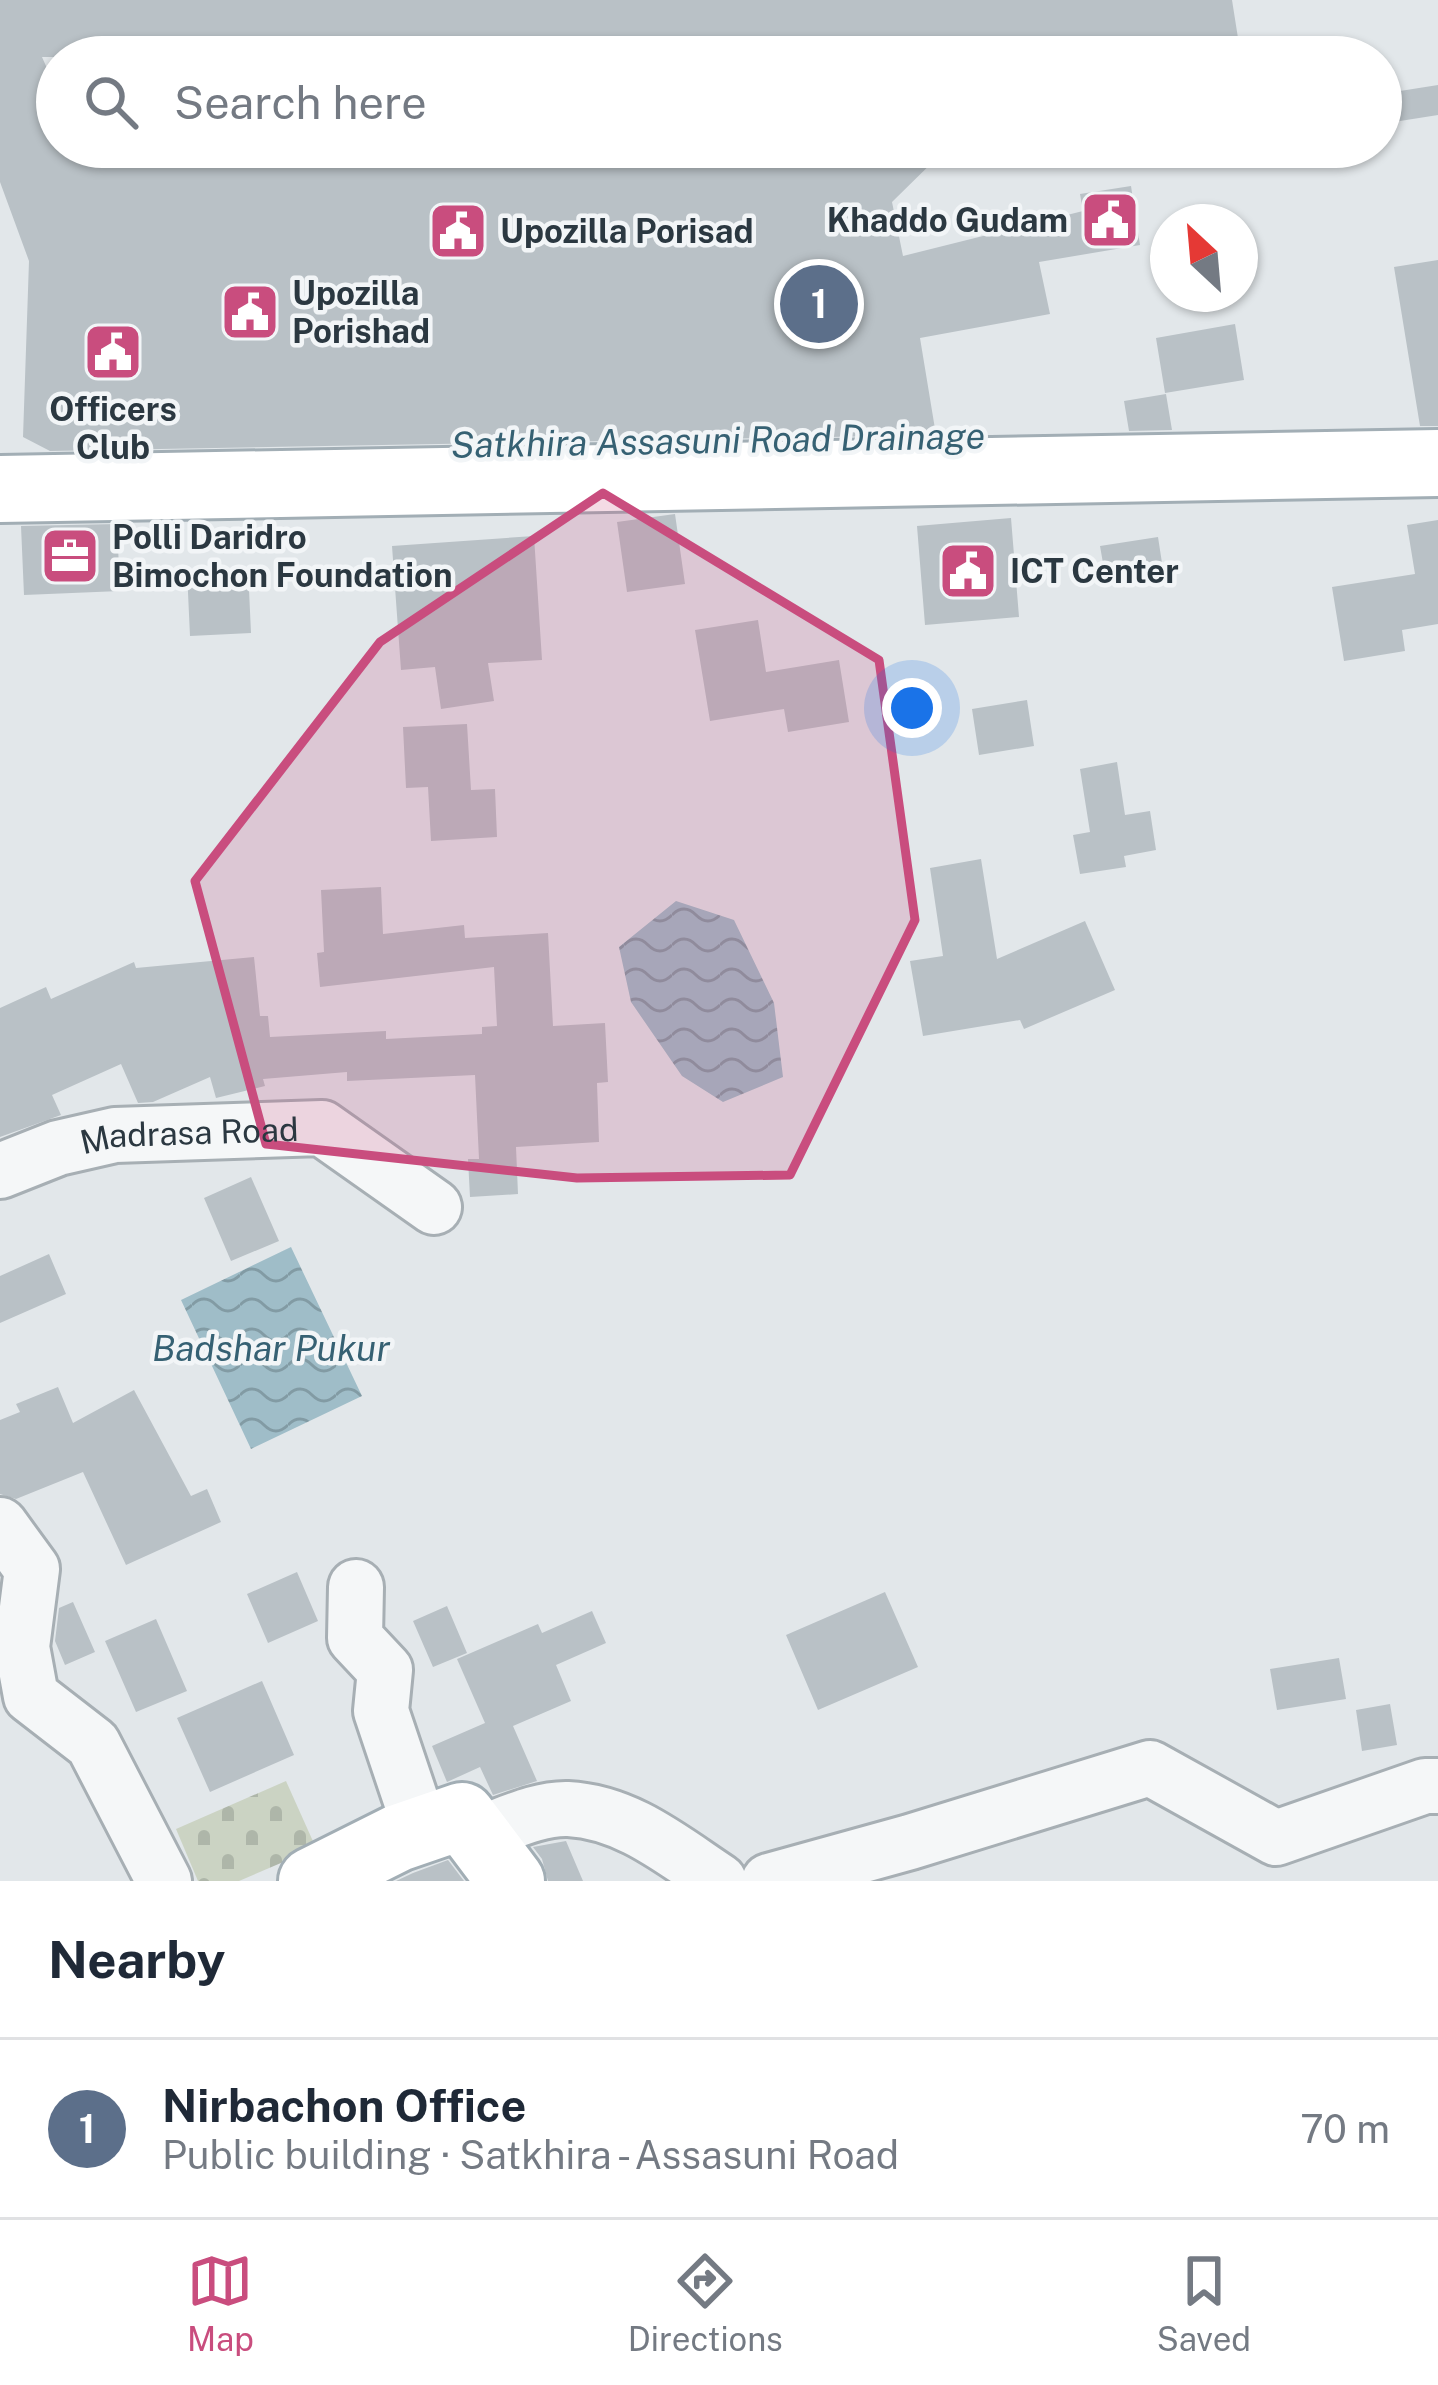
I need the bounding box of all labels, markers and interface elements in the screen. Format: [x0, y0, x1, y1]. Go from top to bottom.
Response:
search box [36, 36, 1402, 168]
icon: search [78, 69, 144, 135]
text: Search here [174, 76, 427, 129]
public building icon: Khaddo Gudam [1079, 189, 1141, 251]
public building icon: Upozilla Porisad [427, 200, 489, 262]
place label: Khaddo Gudam [827, 201, 1068, 239]
north arrow [1150, 204, 1258, 312]
place label: Upozilla Porisad [500, 212, 754, 250]
pin: 1 [780, 259, 858, 349]
place label: Upozilla Porishad [292, 274, 430, 350]
public building icon: Upozilla Porishad [219, 281, 281, 343]
public building icon: Officers Club [82, 321, 144, 383]
place label: Officers Club [49, 390, 177, 466]
water label: Satkhira Assasuni Road Drainage [450, 414, 986, 466]
place label: Polli Daridro Bimochon Foundation [112, 518, 453, 594]
office icon: Polli Daridro Bimochon Foundation [39, 525, 101, 587]
public building icon: ICT Center [937, 540, 999, 602]
place label: ICT Center [1010, 552, 1179, 590]
your location [882, 678, 942, 738]
street label: Madrasa Road [76, 1110, 299, 1161]
water label: Badshar Pukur [152, 1327, 390, 1369]
text: Nearby [48, 1930, 225, 1989]
text: Nirbachon Office [162, 2079, 526, 2132]
text: 1 [79, 2106, 95, 2152]
text: 70 m [1300, 2106, 1390, 2152]
text: Public building · Satkhira - Assasuni Road [162, 2132, 899, 2178]
tab: Map [187, 2248, 254, 2358]
tab: Directions [628, 2248, 783, 2358]
tab: Saved [1157, 2248, 1251, 2358]

